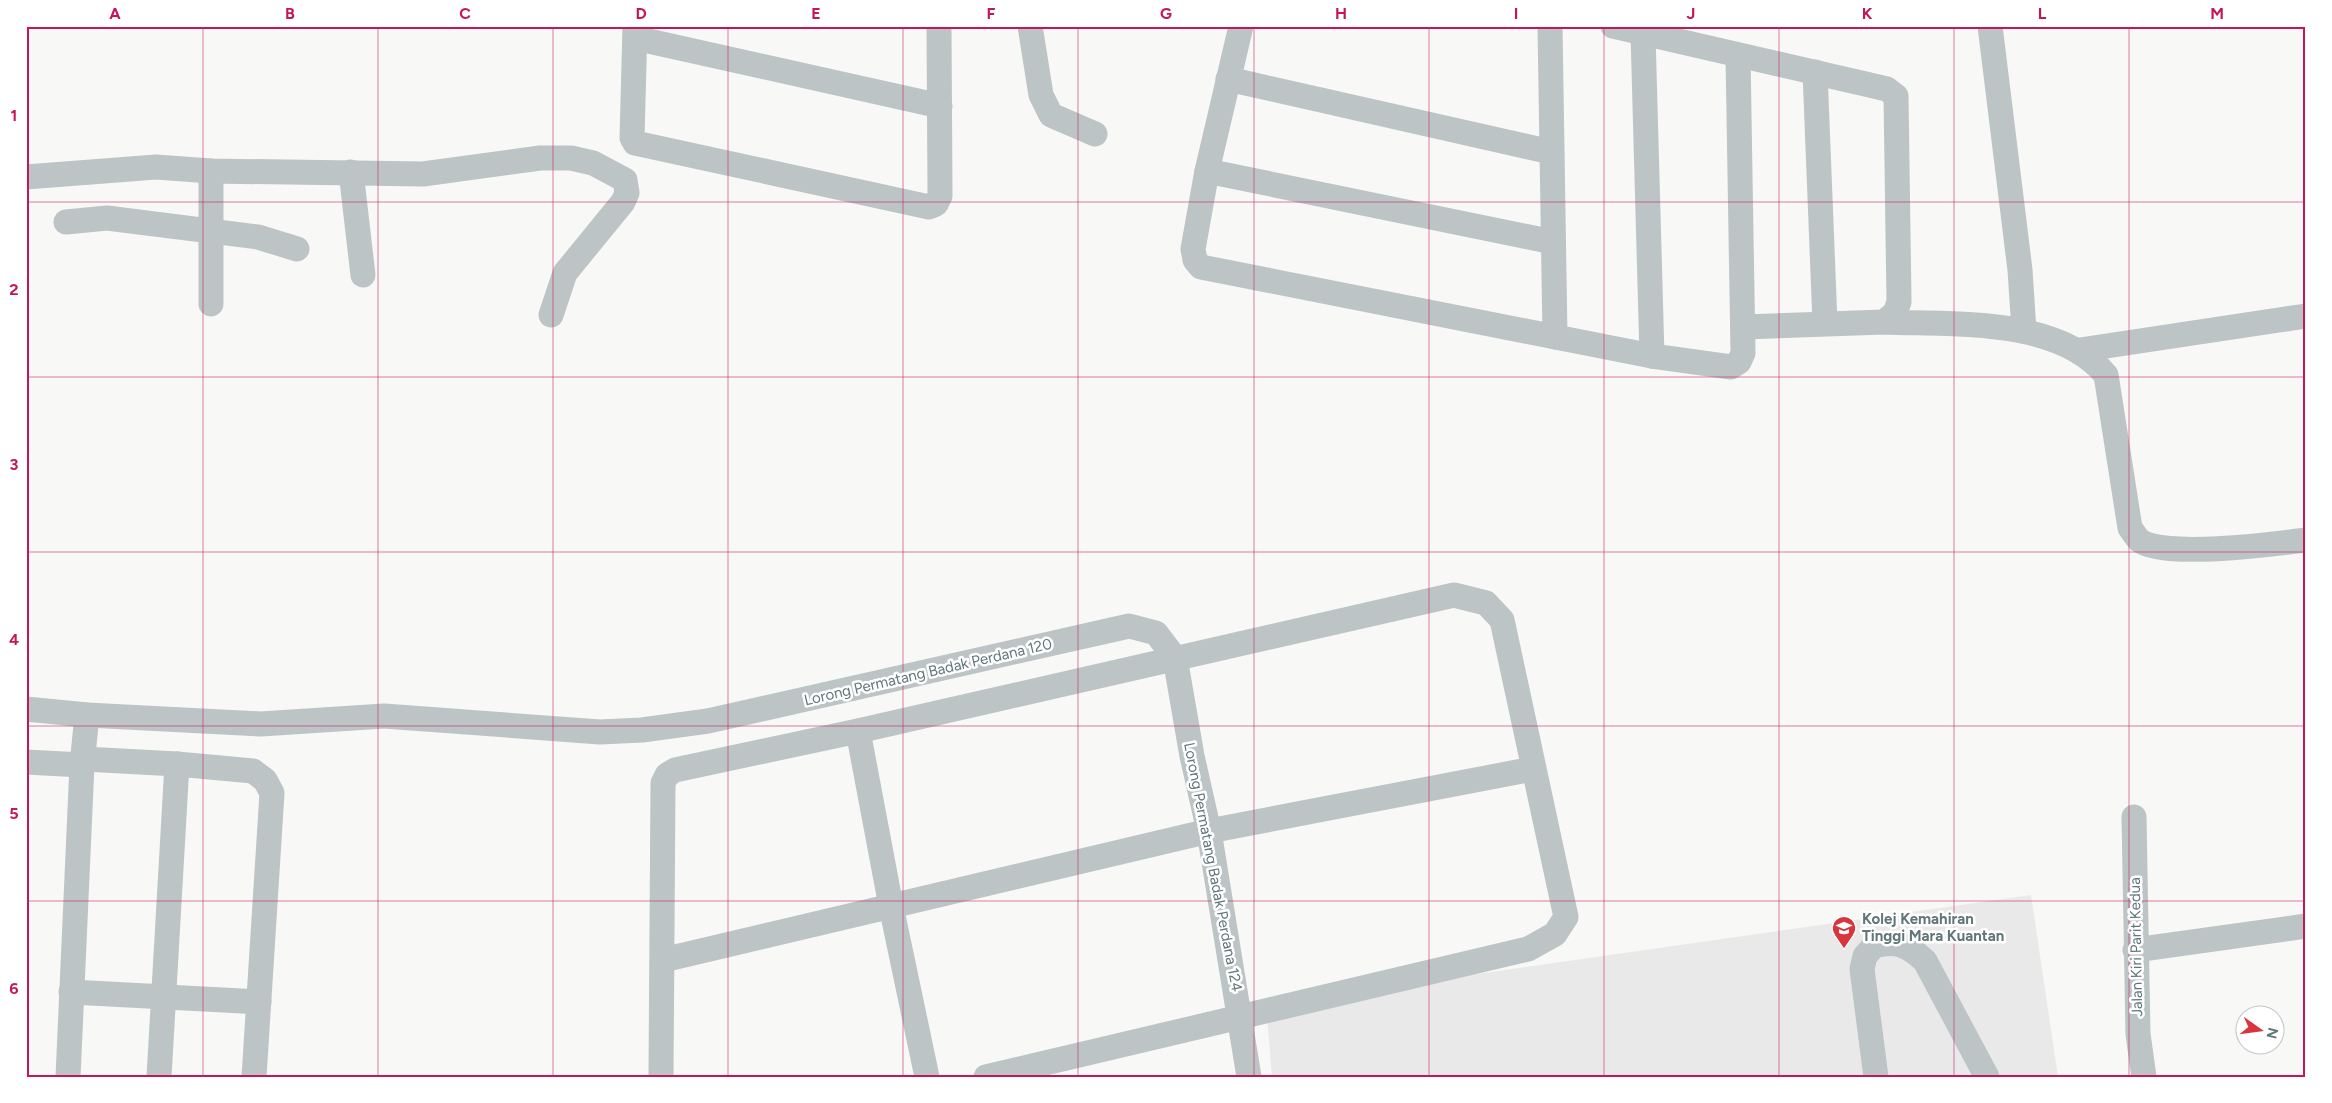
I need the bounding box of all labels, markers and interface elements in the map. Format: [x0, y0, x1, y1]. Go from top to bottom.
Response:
text: A [109, 4, 121, 23]
text: B [285, 4, 295, 23]
text: C [459, 4, 471, 23]
text: D [635, 4, 647, 23]
text: E [811, 4, 821, 23]
text: F [987, 4, 996, 23]
text: G [1160, 4, 1172, 23]
text: H [1335, 4, 1347, 23]
text: I [1514, 4, 1518, 23]
text: J [1687, 4, 1695, 23]
text: K [1862, 4, 1873, 23]
text: L [2038, 4, 2047, 23]
text: M [2210, 4, 2224, 23]
text: 1 [11, 106, 17, 125]
text: 2 [9, 280, 19, 299]
text: 3 [10, 455, 19, 474]
text: 4 [9, 630, 19, 649]
street label: Lorong Permatang Badak Perdana 120 [802, 635, 1054, 709]
street label: Lorong Permatang Badak Perdana 124 [1180, 741, 1246, 993]
text: 5 [9, 804, 19, 823]
street label: Jalan Kiri Parit Kedua [2126, 877, 2146, 1017]
place label: Kolej Kemahiran Tinggi Mara Kuantan [1862, 910, 2004, 945]
school or university icon: Kolej Kemahiran Tinggi Mara Kuantan [1831, 915, 1857, 949]
text: 6 [9, 979, 19, 998]
north arrow [2234, 1006, 2284, 1056]
text: N [2263, 1026, 2282, 1040]

